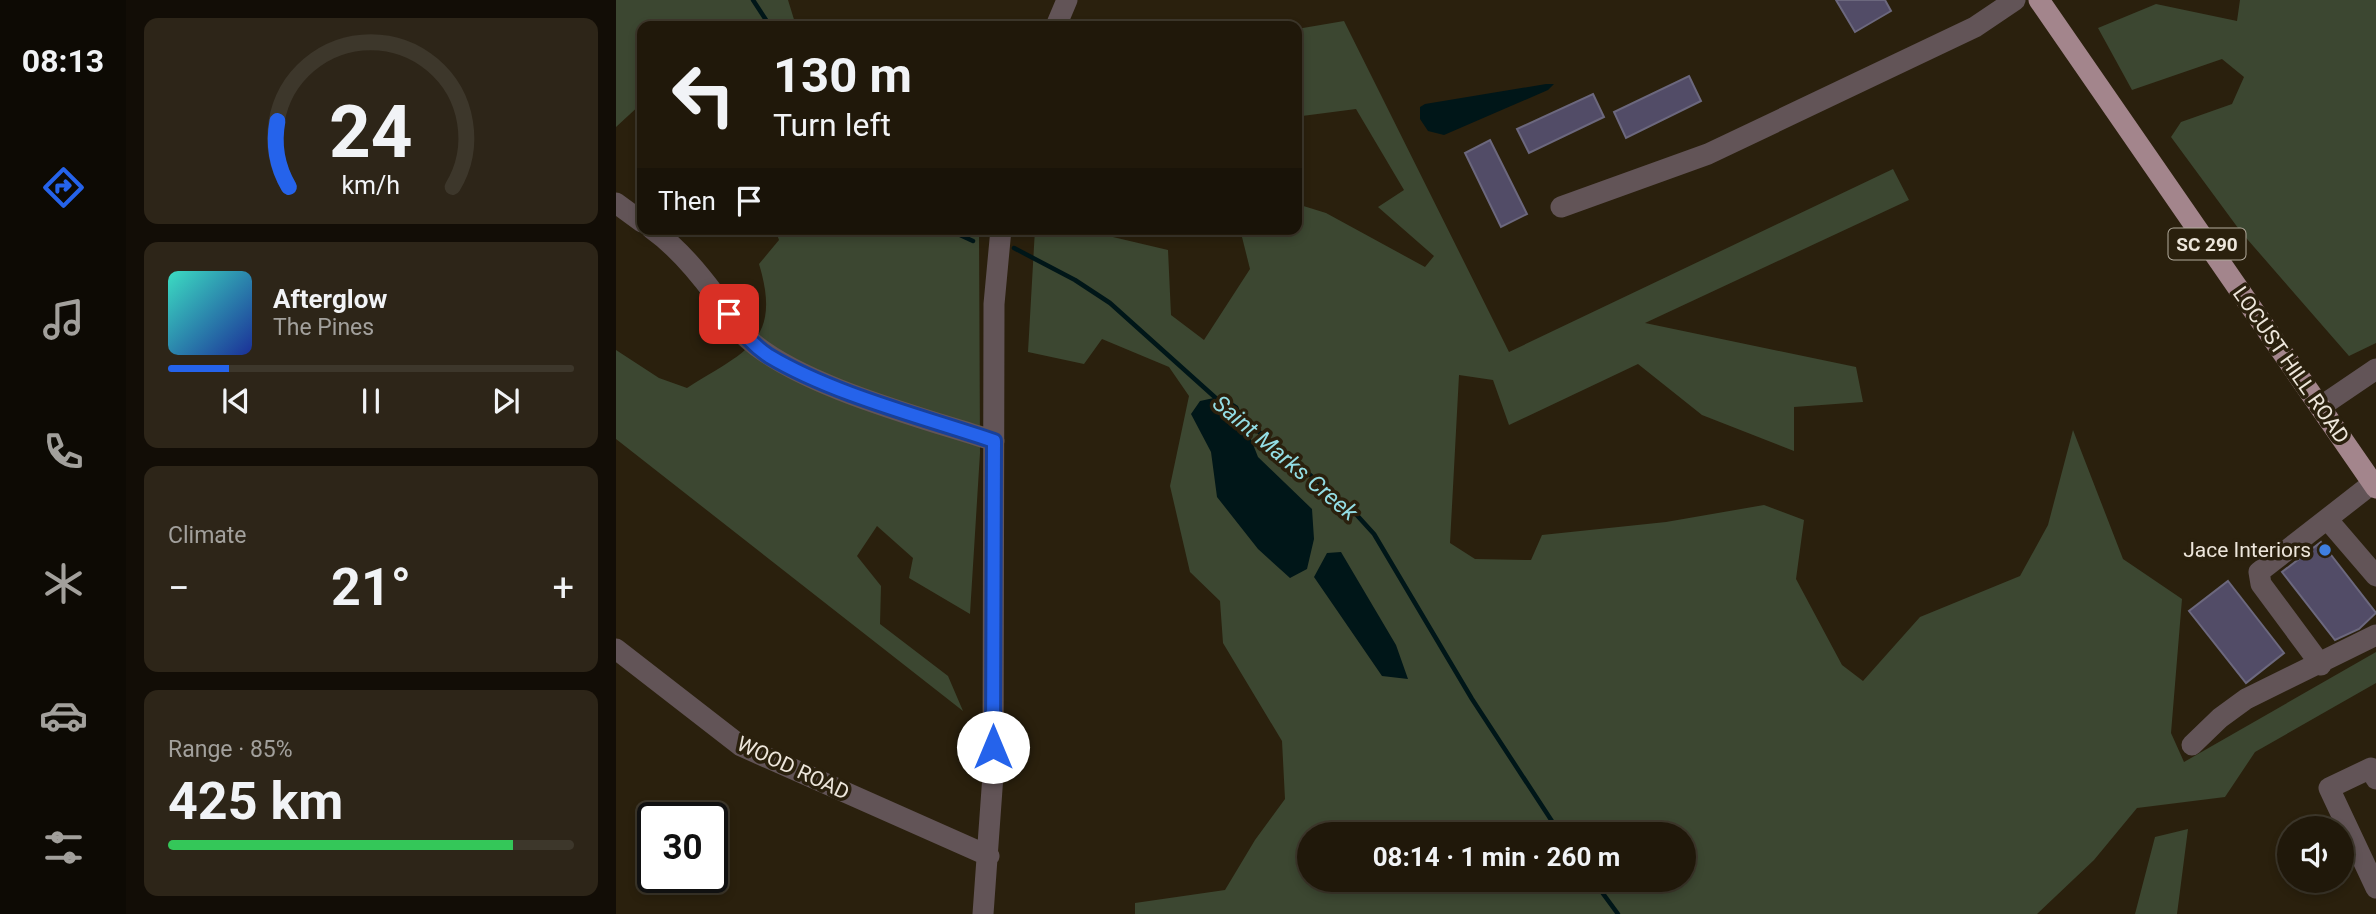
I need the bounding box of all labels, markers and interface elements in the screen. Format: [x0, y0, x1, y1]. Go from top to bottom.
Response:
text: 08:13 [22, 42, 104, 80]
text: 130 m [773, 47, 912, 104]
icon: left [658, 49, 749, 140]
text: 24 [329, 89, 413, 175]
text: Turn left [773, 106, 891, 144]
icon: directions [39, 163, 88, 212]
text: km/h [342, 171, 400, 200]
icon: arrive [730, 182, 768, 220]
text: Then [658, 186, 716, 216]
road number: SC 290 [2168, 228, 2246, 260]
street label: LOCUST HILL ROAD [2228, 282, 2354, 448]
text: Afterglow [273, 284, 387, 314]
pin [699, 284, 759, 344]
icon: music [39, 295, 88, 344]
icon: arrive [710, 295, 748, 333]
text: The Pines [273, 314, 374, 341]
icon: previous [217, 382, 255, 420]
icon: pause [352, 382, 390, 420]
icon: next [487, 382, 525, 420]
water label: Saint Marks Creek [1207, 390, 1363, 527]
icon: phone [39, 427, 88, 476]
text: Climate [168, 522, 247, 549]
place label: Jace Interiors [2183, 538, 2311, 562]
marker: Jace Interiors [2317, 542, 2333, 558]
text: 21° [331, 557, 411, 618]
icon: climate [39, 559, 88, 608]
text: − [168, 566, 190, 610]
text: + [552, 566, 574, 610]
icon: car [39, 691, 88, 740]
position arrow [956, 710, 1030, 784]
street label: WOOD ROAD [733, 732, 853, 804]
text: Range · 85% [168, 736, 293, 763]
text: 425 km [168, 771, 343, 832]
speed limit sign: 30 [637, 802, 728, 893]
map controls [2277, 816, 2354, 893]
button: sound [2277, 816, 2354, 893]
icon: filters [39, 823, 88, 872]
text: 08:14 · 1 min · 260 m [1373, 842, 1620, 872]

